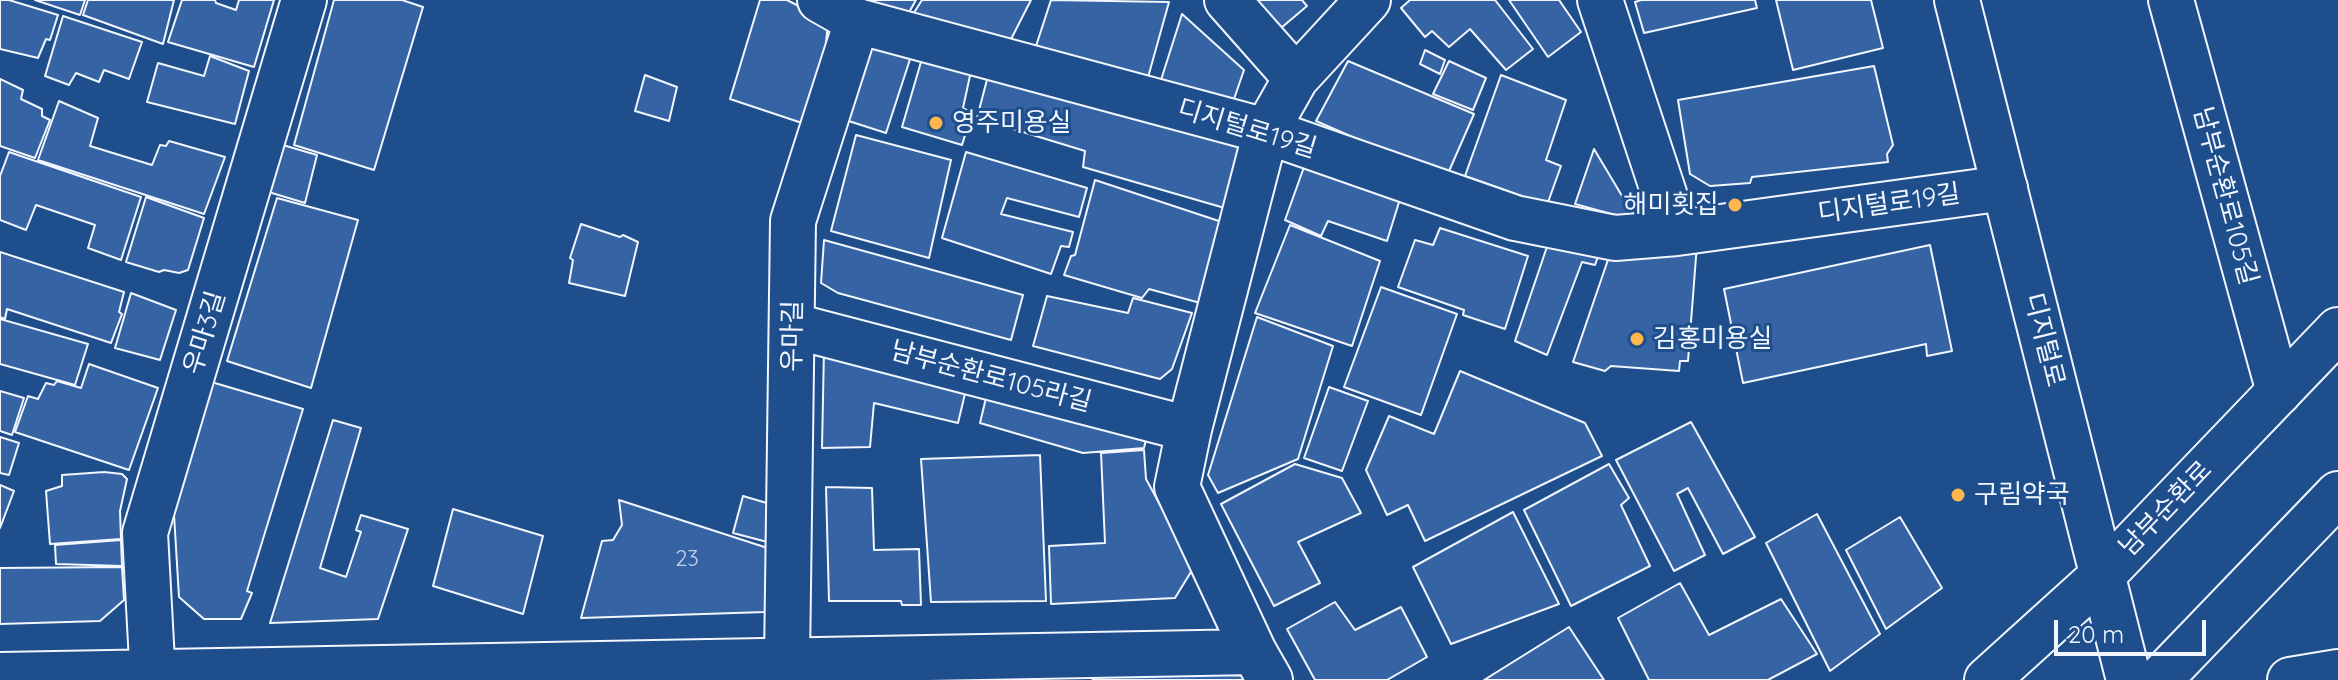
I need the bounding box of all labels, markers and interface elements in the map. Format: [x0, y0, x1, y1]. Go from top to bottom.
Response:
street label: 디지털로19길 [1174, 93, 1320, 165]
street label: 남부순환로105길 [2186, 104, 2264, 288]
place label: 영주미용실 [952, 107, 1072, 139]
marker: 영주미용실 [927, 114, 945, 132]
street label: 디지털로19길 [1816, 179, 1962, 229]
place label: 해미횟집 [1623, 189, 1719, 221]
marker: 해미횟집 [1726, 196, 1744, 214]
street label: 우마3길 [178, 288, 232, 378]
street label: 디지털로 [2017, 290, 2071, 390]
street label: 우마길 [777, 300, 809, 372]
place label: 김홍미용실 [1653, 323, 1773, 355]
marker: 김홍미용실 [1628, 330, 1646, 348]
street label: 남부순환로105라길 [887, 335, 1095, 419]
street label: 남부순환로 [2113, 455, 2219, 563]
place label: 구림약국 [1974, 479, 2070, 511]
marker: 구림약국 [1949, 486, 1967, 504]
house number: 23 [675, 546, 699, 572]
scale bar [2058, 604, 2210, 654]
text: 20 m [2068, 619, 2124, 649]

